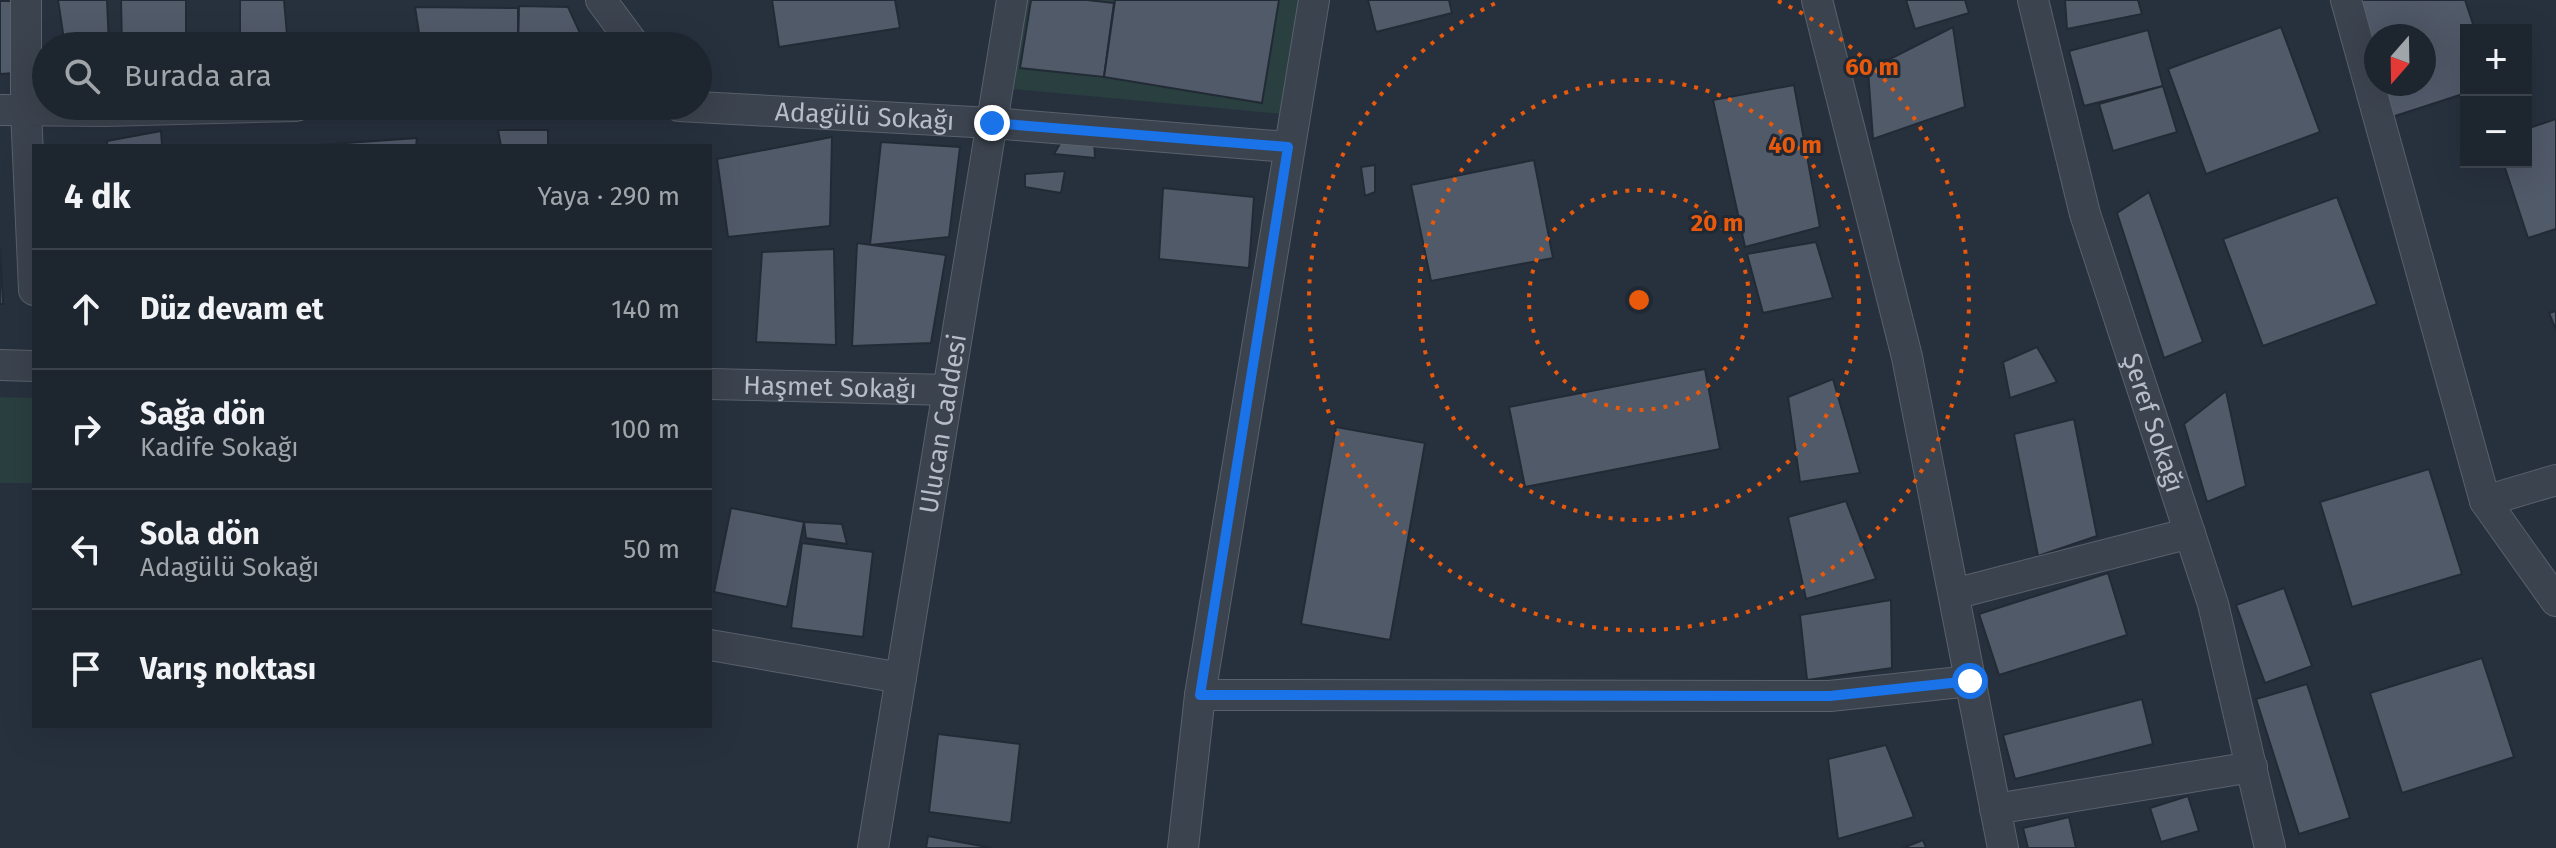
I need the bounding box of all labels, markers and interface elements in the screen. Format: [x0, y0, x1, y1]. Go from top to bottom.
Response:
north arrow [2364, 24, 2436, 96]
map controls [2460, 24, 2532, 168]
button: + [2460, 24, 2532, 96]
search box [32, 32, 712, 120]
text: 60 m [1845, 53, 1899, 81]
icon: search [60, 54, 104, 98]
text: Burada ara [124, 58, 272, 94]
street label: Adagülü Sokağı [774, 96, 955, 136]
button: − [2460, 96, 2532, 168]
route end [974, 105, 1010, 141]
text: 40 m [1768, 131, 1822, 159]
text: 4 dk [64, 176, 130, 217]
text: Yaya · 290 m [538, 181, 680, 212]
text: 20 m [1691, 209, 1743, 237]
centre of rings [1625, 286, 1653, 314]
icon: ahead [64, 287, 108, 331]
text: Düz devam et [140, 291, 324, 327]
text: 140 m [611, 294, 680, 325]
street label: Ulucan Caddesi [913, 331, 973, 516]
street label: Şeref Sokağı [2116, 349, 2191, 496]
street label: Haşmet Sokağı [743, 369, 917, 405]
text: Sağa dön [140, 396, 266, 432]
icon: right [64, 407, 108, 451]
text: 100 m [611, 414, 680, 445]
text: Kadife Sokağı [140, 432, 299, 463]
text: Sola dön [140, 516, 260, 552]
icon: left [64, 527, 108, 571]
text: 50 m [623, 534, 680, 565]
text: Adagülü Sokağı [140, 552, 319, 583]
icon: arrive [64, 647, 108, 691]
text: Varış noktası [140, 651, 316, 687]
route start [1952, 663, 1988, 699]

